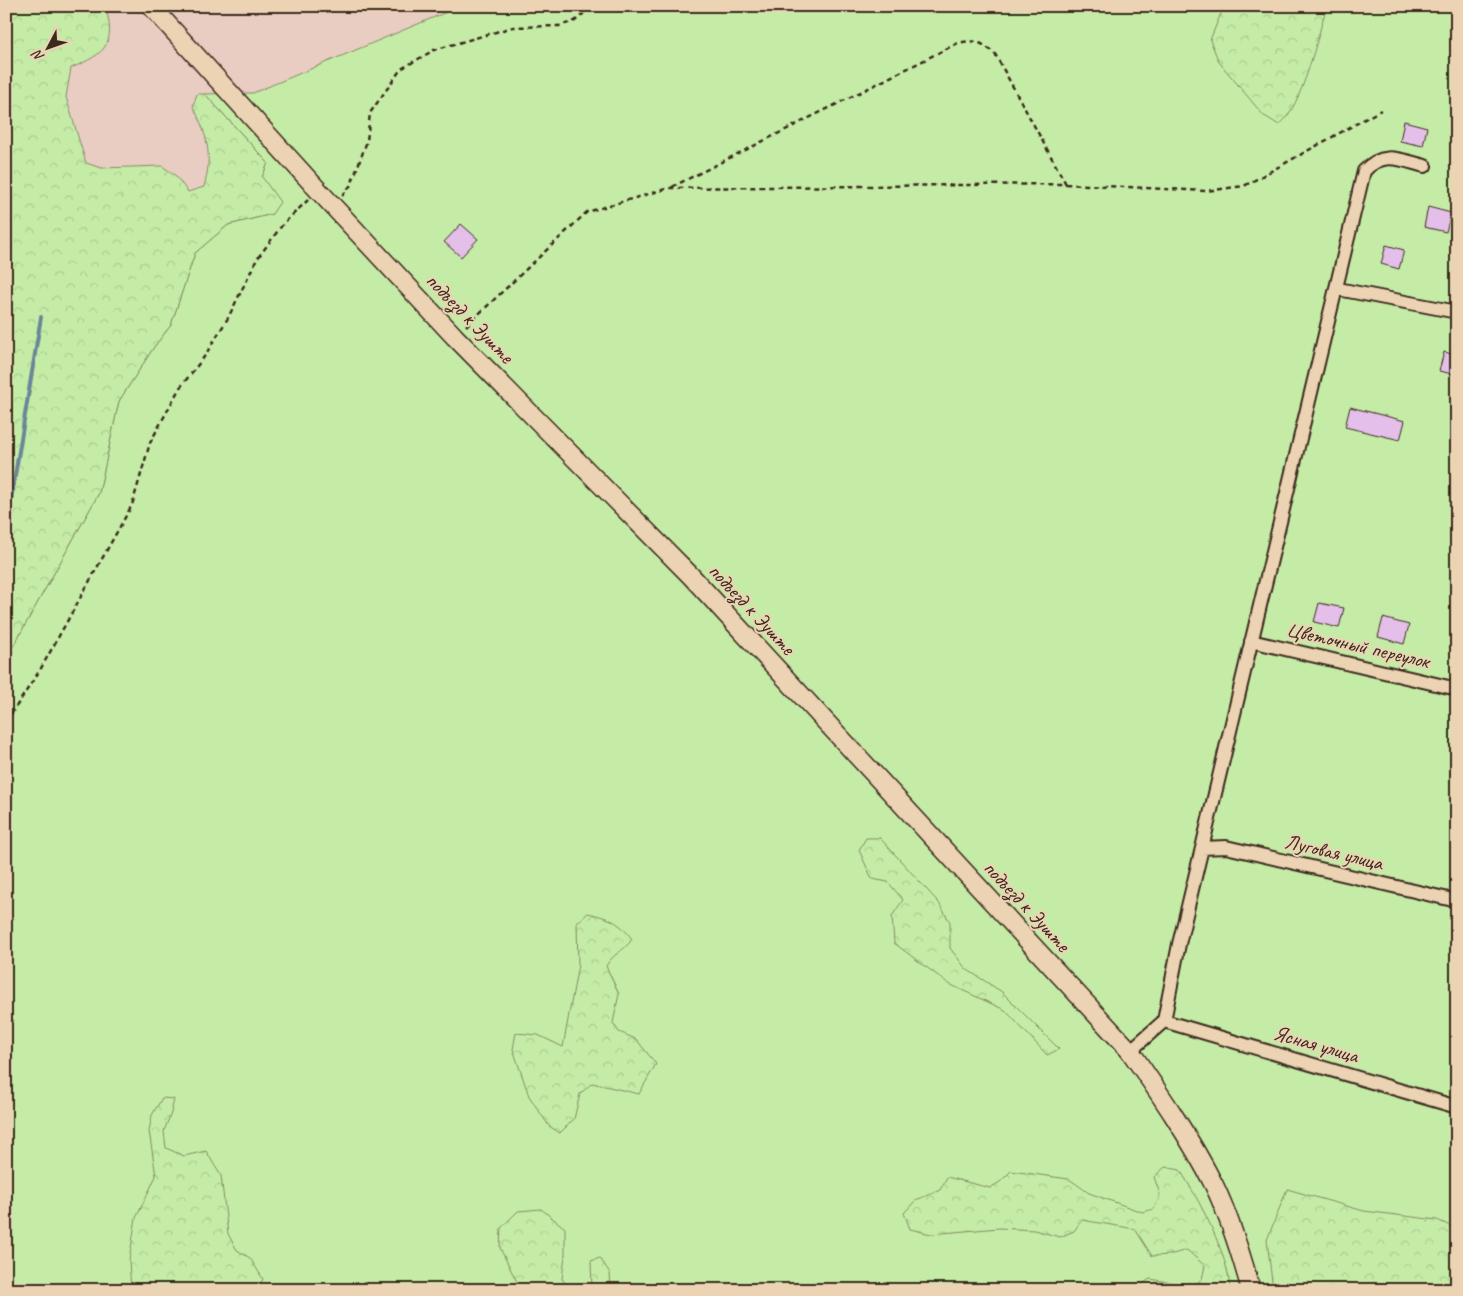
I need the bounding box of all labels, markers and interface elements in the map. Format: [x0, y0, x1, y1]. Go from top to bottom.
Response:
north arrow [22, 22, 72, 72]
text: N [28, 46, 48, 65]
street label: подъезд к Эуште [420, 267, 520, 370]
street label: подъезд к Эуште [702, 558, 802, 662]
street label: Цветочный переулок [1284, 616, 1434, 675]
street label: Луговая улица [1282, 828, 1387, 876]
street label: подъезд к Эуште [977, 855, 1077, 959]
street label: Ясная улица [1271, 1020, 1363, 1069]

